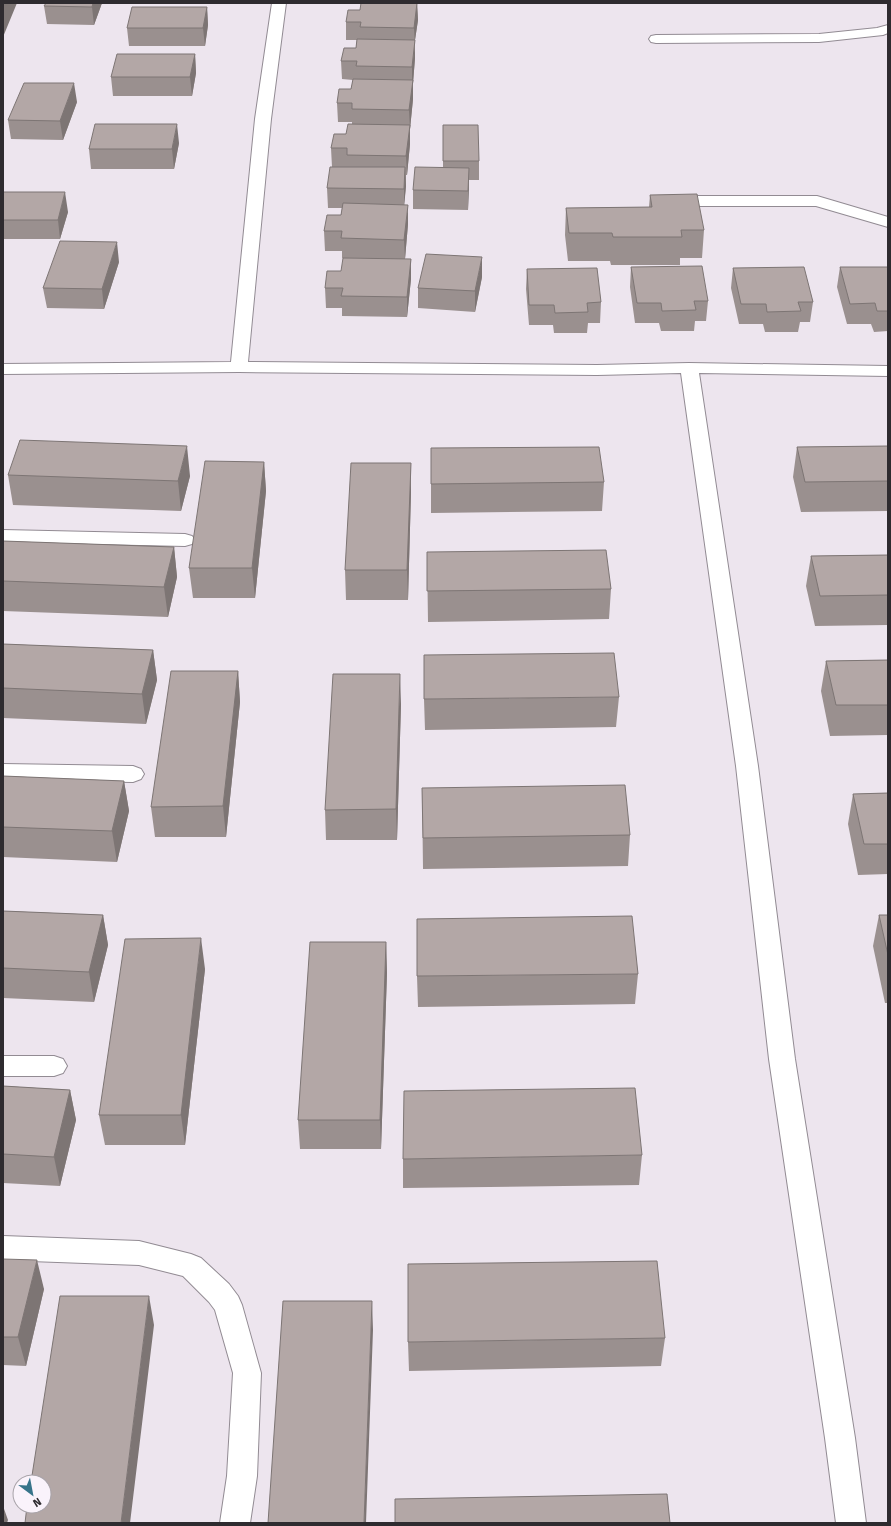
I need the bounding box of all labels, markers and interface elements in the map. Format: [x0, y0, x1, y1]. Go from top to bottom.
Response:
north arrow [12, 1474, 52, 1514]
text: N [30, 1495, 44, 1510]

